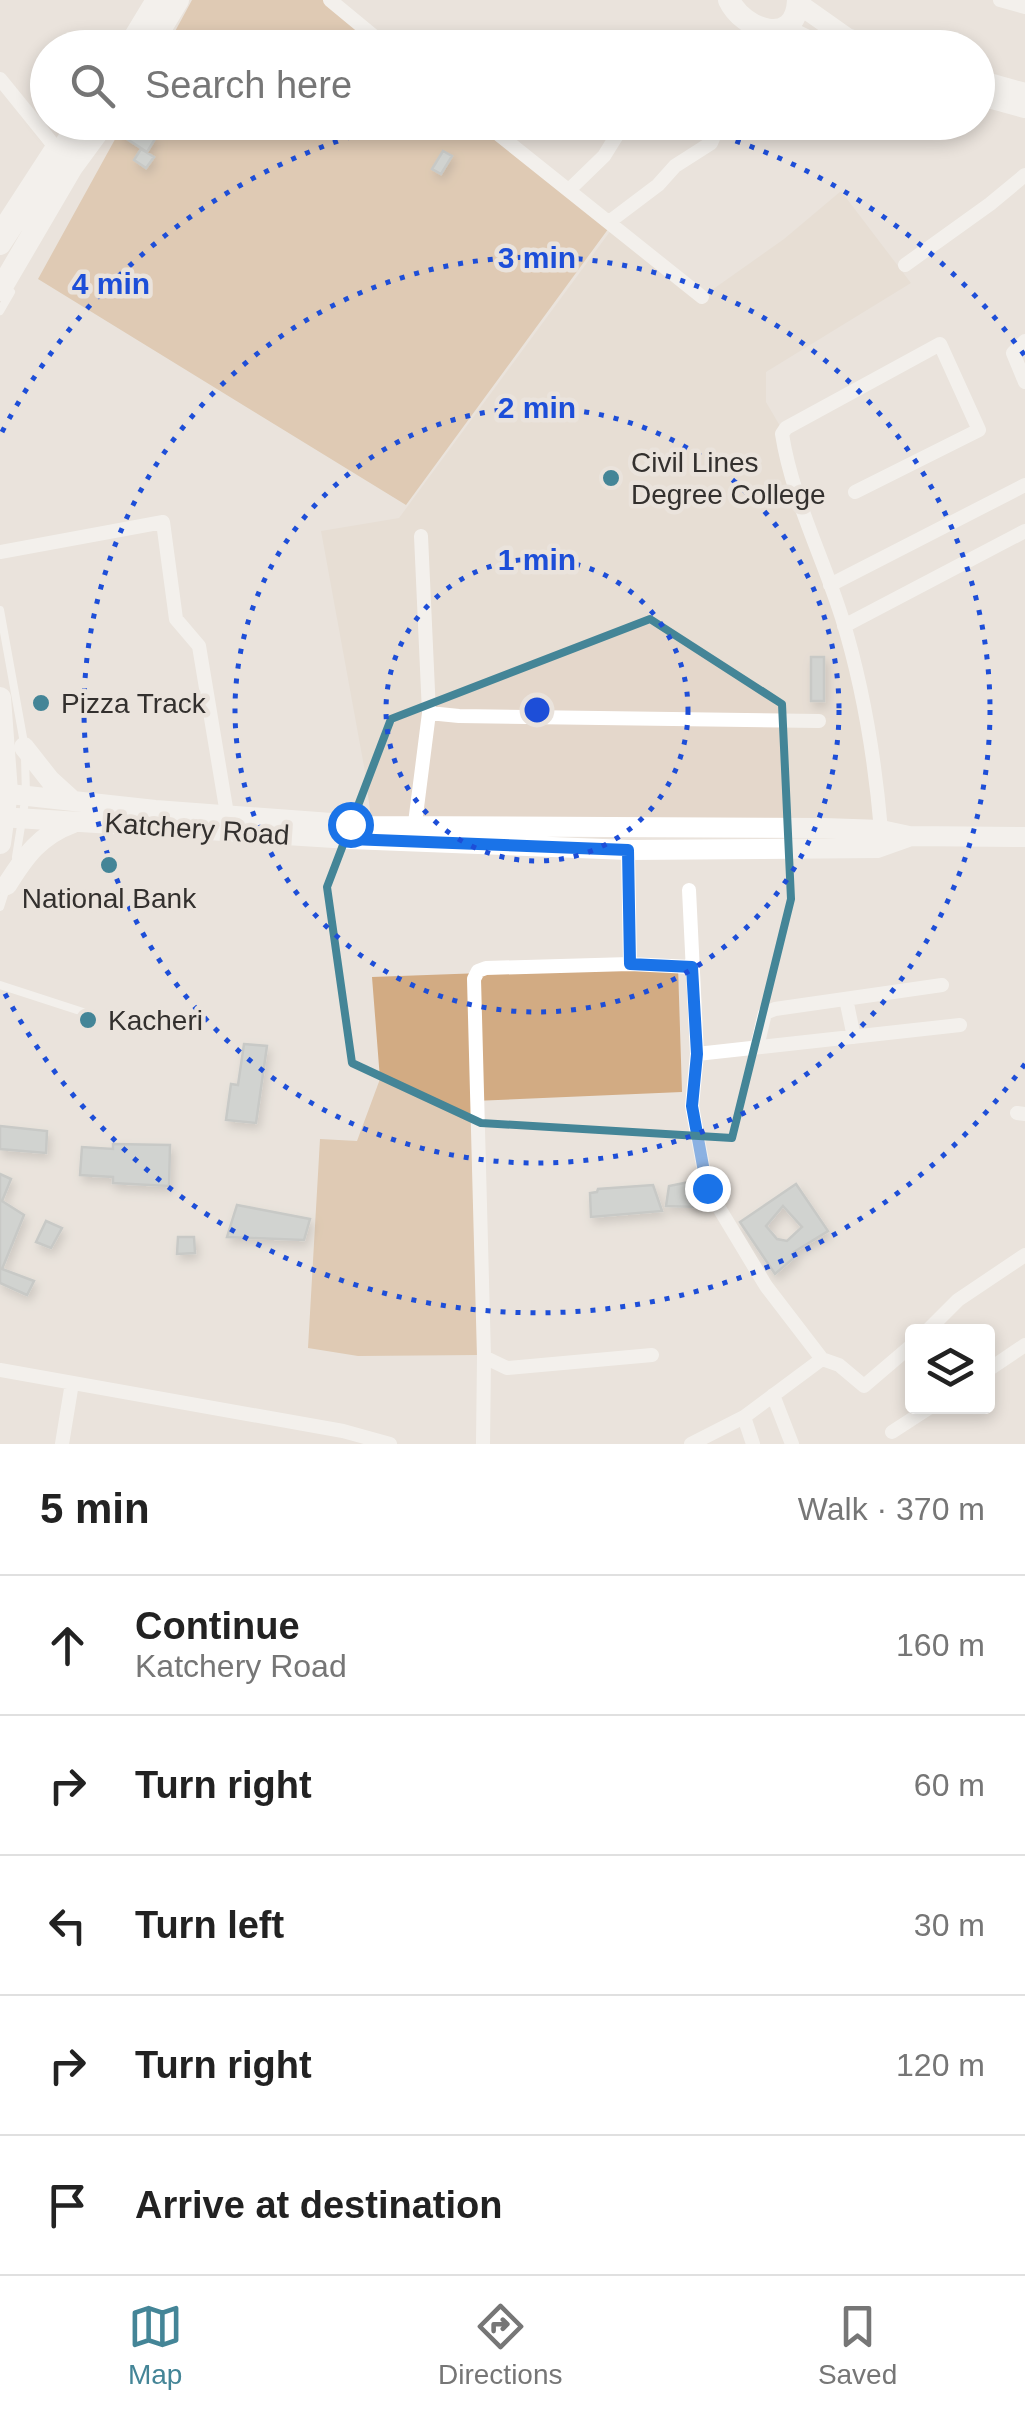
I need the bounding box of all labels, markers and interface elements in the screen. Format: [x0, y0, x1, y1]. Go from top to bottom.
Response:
search box [30, 30, 995, 140]
icon: search [65, 58, 120, 113]
text: Search here [145, 64, 352, 106]
text: 3 min [498, 241, 576, 274]
text: 4 min [72, 267, 150, 300]
text: 2 min [498, 391, 576, 424]
place label: Civil Lines Degree College [631, 447, 826, 510]
marker: Civil Lines Degree College [600, 467, 622, 489]
text: 1 min [498, 543, 576, 576]
place label: Pizza Track [61, 688, 207, 719]
marker: Pizza Track [30, 692, 52, 714]
centre of rings [519, 692, 555, 728]
route start [328, 802, 374, 848]
street label: Katchery Road [104, 807, 290, 851]
marker: National Bank [98, 854, 120, 876]
place label: National Bank [22, 883, 197, 914]
place label: Kacheri [108, 1005, 203, 1036]
marker: Kacheri [77, 1009, 99, 1031]
route end [685, 1166, 731, 1212]
map controls [905, 1324, 995, 1414]
button: layers [905, 1324, 995, 1414]
text: 5 min [40, 1485, 150, 1532]
text: Walk · 370 m [798, 1491, 985, 1527]
text: Continue [135, 1605, 300, 1647]
icon: ahead [40, 1618, 95, 1673]
text: 160 m [896, 1627, 985, 1663]
text: Katchery Road [135, 1648, 347, 1684]
icon: right [40, 1758, 95, 1813]
text: Turn right [135, 1764, 312, 1806]
text: 60 m [914, 1767, 985, 1803]
icon: left [40, 1898, 95, 1953]
text: Turn left [135, 1904, 284, 1946]
text: 30 m [914, 1907, 985, 1943]
icon: right [40, 2038, 95, 2093]
text: Turn right [135, 2044, 312, 2086]
text: 120 m [896, 2047, 985, 2083]
icon: arrive [40, 2178, 95, 2233]
text: Arrive at destination [135, 2184, 502, 2226]
tab: Map [128, 2299, 183, 2391]
tab: Directions [438, 2299, 563, 2391]
tab: Saved [818, 2299, 897, 2391]

